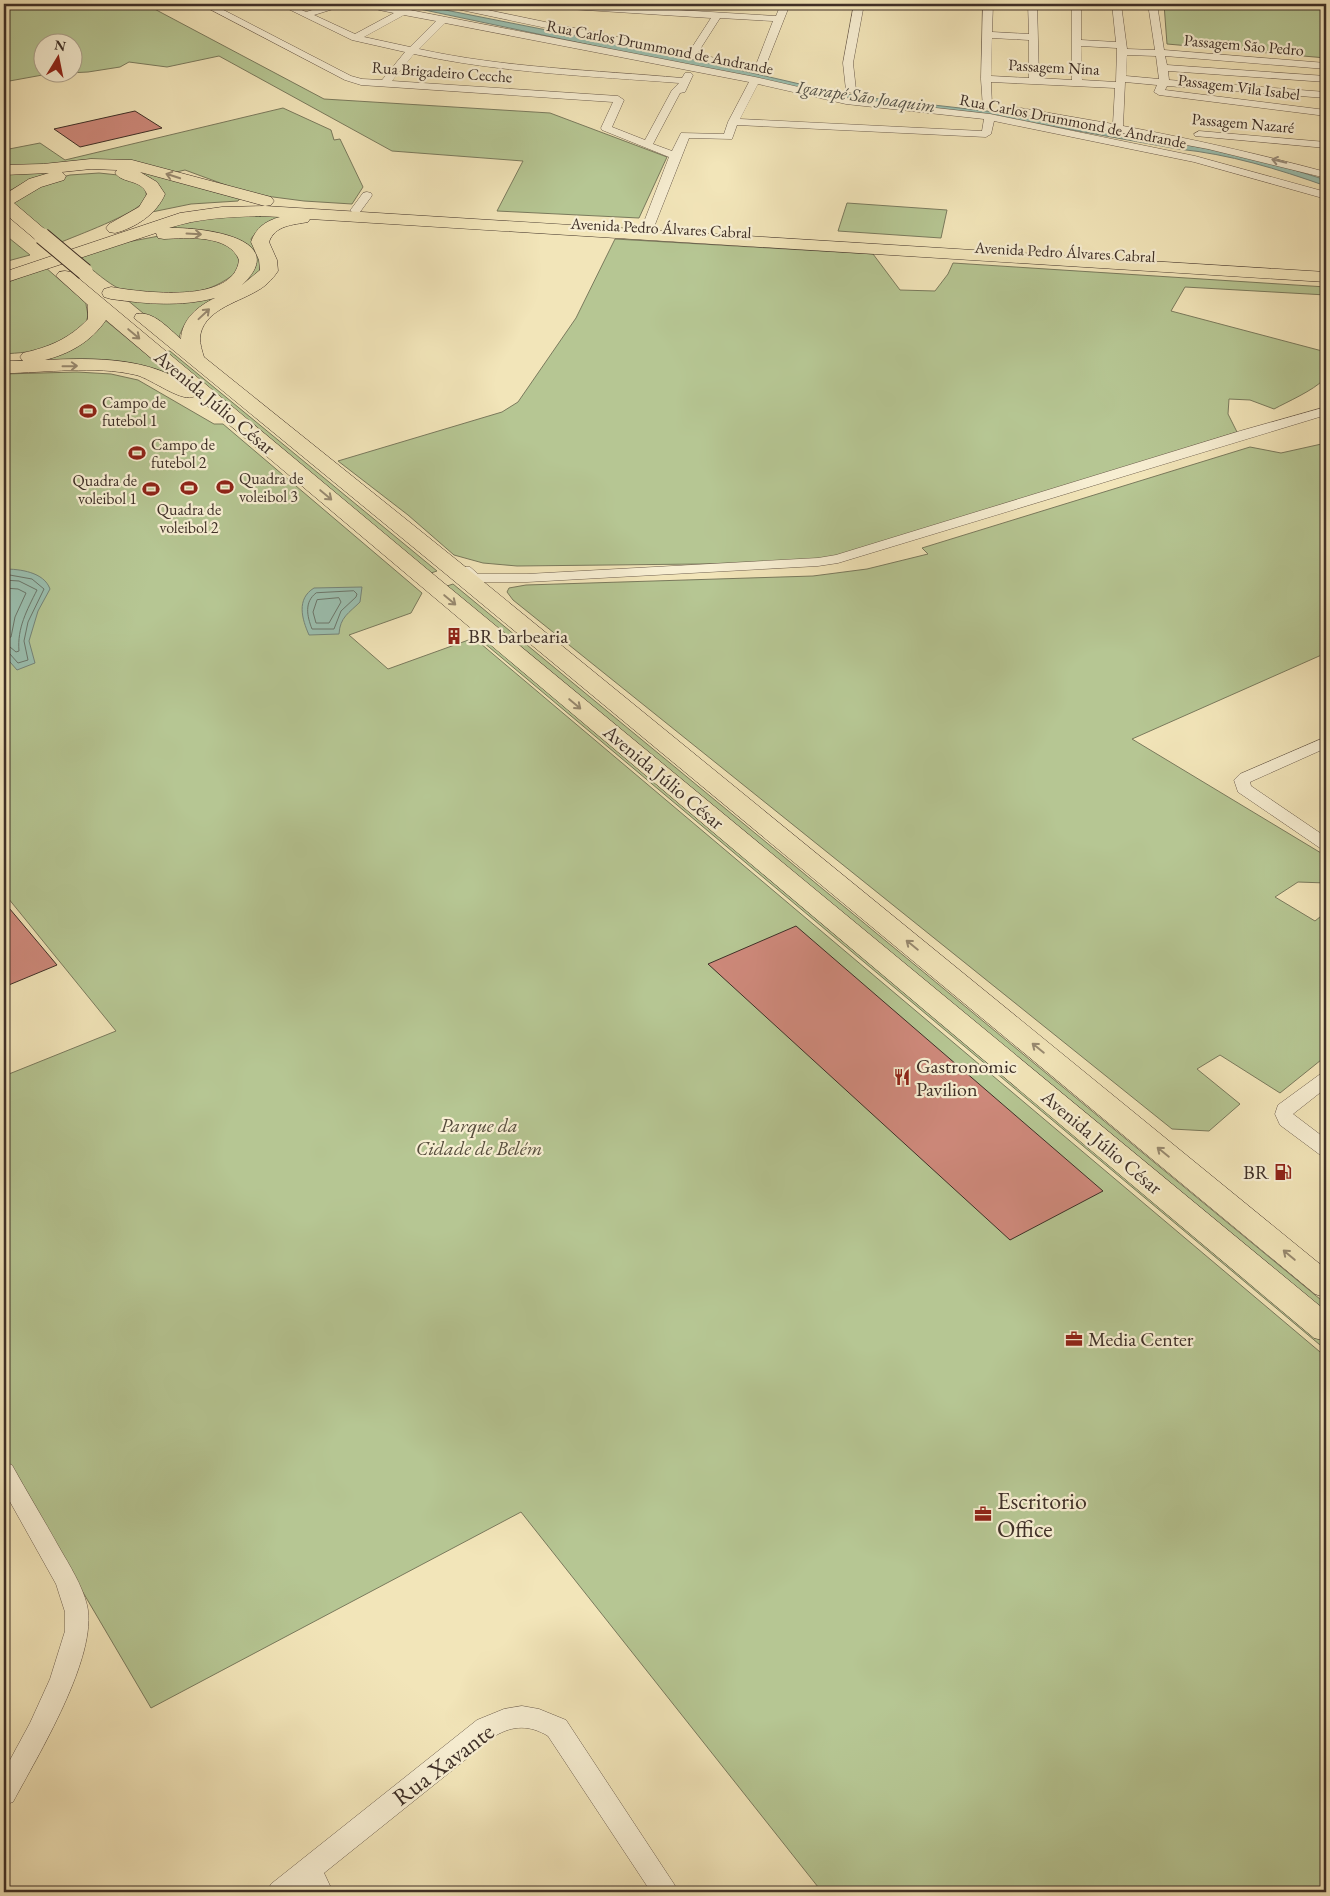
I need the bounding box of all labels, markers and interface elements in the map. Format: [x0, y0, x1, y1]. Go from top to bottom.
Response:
street label: Rua Carlos Drummond de Andrande [545, 15, 775, 79]
street label: Passagem São Pedro [1183, 29, 1305, 61]
north arrow [32, 32, 82, 82]
text: N [53, 35, 68, 55]
street label: Passagem Nina [1008, 54, 1101, 80]
street label: Rua Brigadeiro Cecche [371, 57, 513, 87]
street label: Passagem Vila Isabel [1177, 69, 1302, 105]
water label: Igarapé São Joaquim [794, 75, 937, 119]
street label: Rua Carlos Drummond de Andrande [958, 89, 1188, 153]
street label: Passagem Nazaré [1191, 108, 1295, 138]
one-way arrow [1272, 156, 1288, 165]
one-way arrow [166, 171, 182, 181]
street label: Avenida Pedro Álvares Cabral [569, 213, 752, 243]
one-way arrow [186, 229, 202, 238]
street label: Avenida Pedro Álvares Cabral [973, 237, 1156, 267]
one-way arrow [197, 309, 210, 321]
one-way arrow [128, 329, 141, 340]
street label: Avenida Júlio César [148, 343, 281, 460]
one-way arrow [62, 361, 78, 371]
place label: Campo de futebol 1 [102, 392, 166, 431]
sports icon: Campo de futebol 1 [78, 401, 98, 421]
place label: Campo de futebol 2 [151, 434, 215, 473]
sports icon: Campo de futebol 2 [127, 443, 147, 463]
place label: Quadra de voleibol 3 [239, 468, 303, 507]
place label: Quadra de voleibol 1 [73, 470, 137, 509]
sports icon: Quadra de voleibol 3 [215, 477, 235, 497]
sports icon: Quadra de voleibol 2 [179, 478, 199, 498]
sports icon: Quadra de voleibol 1 [141, 479, 161, 499]
one-way arrow [319, 490, 332, 501]
place label: Quadra de voleibol 2 [157, 499, 221, 538]
one-way arrow [444, 594, 457, 605]
place label: BR barbearia [468, 623, 568, 649]
building icon: BR barbearia [444, 626, 464, 646]
one-way arrow [568, 698, 581, 709]
street label: Avenida Júlio César [597, 718, 730, 835]
one-way arrow [906, 940, 919, 951]
one-way arrow [1031, 1043, 1044, 1054]
place label: Gastronomic Pavilion [916, 1053, 1017, 1102]
restaurant icon: Gastronomic Pavilion [892, 1067, 912, 1087]
street label: Avenida Júlio César [1035, 1083, 1168, 1200]
park label: Parque da Cidade de Belém [416, 1112, 542, 1161]
one-way arrow [1157, 1146, 1170, 1157]
place label: BR [1243, 1159, 1270, 1185]
fuel station icon: BR [1273, 1162, 1293, 1182]
one-way arrow [1282, 1249, 1295, 1260]
place label: Media Center [1088, 1326, 1194, 1352]
office icon: Media Center [1064, 1329, 1084, 1349]
place label: Escritorio Office [997, 1485, 1087, 1544]
office icon: Escritorio Office [973, 1504, 993, 1524]
street label: Rua Xavante [386, 1716, 500, 1812]

